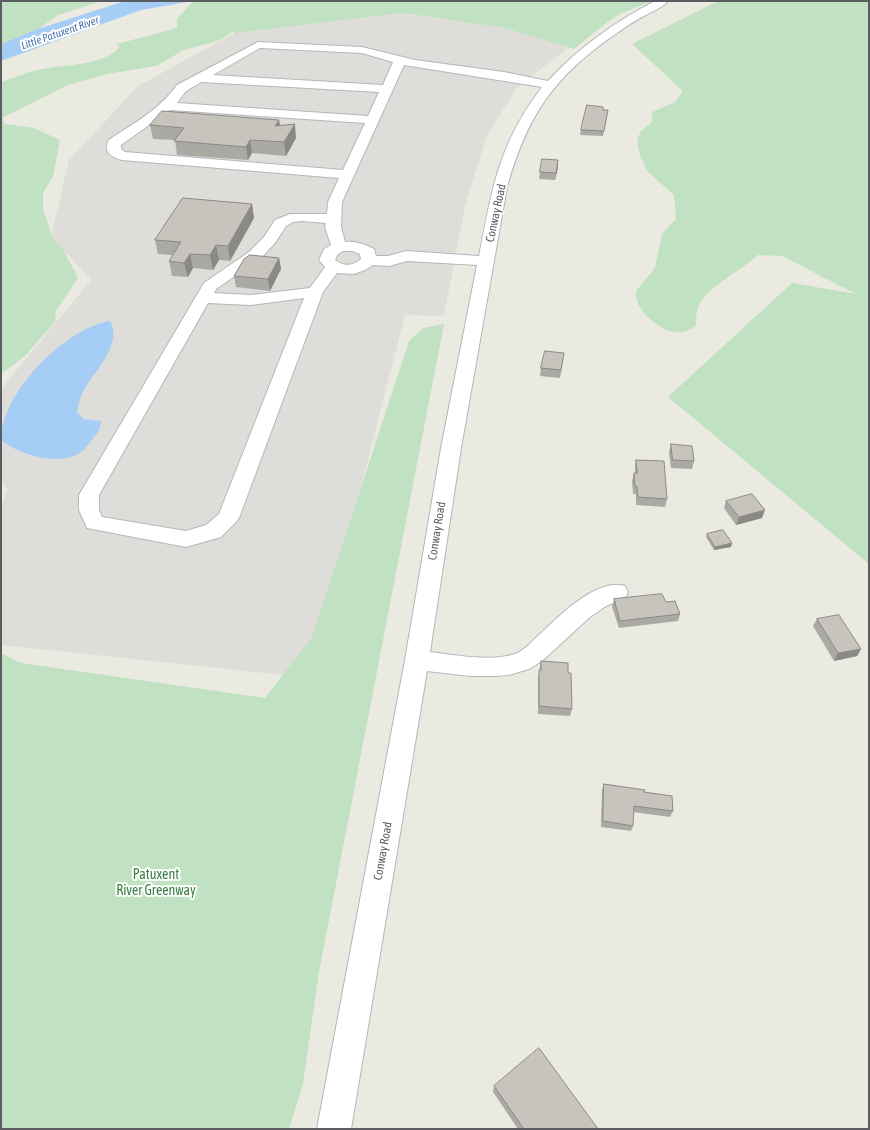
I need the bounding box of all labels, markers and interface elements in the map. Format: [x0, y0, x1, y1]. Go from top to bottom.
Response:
water label: Little Patuxent River [19, 14, 101, 52]
street label: Conway Road [483, 183, 509, 243]
street label: Conway Road [425, 501, 449, 561]
street label: Conway Road [371, 821, 395, 881]
park label: Patuxent River Greenway [116, 867, 196, 900]

